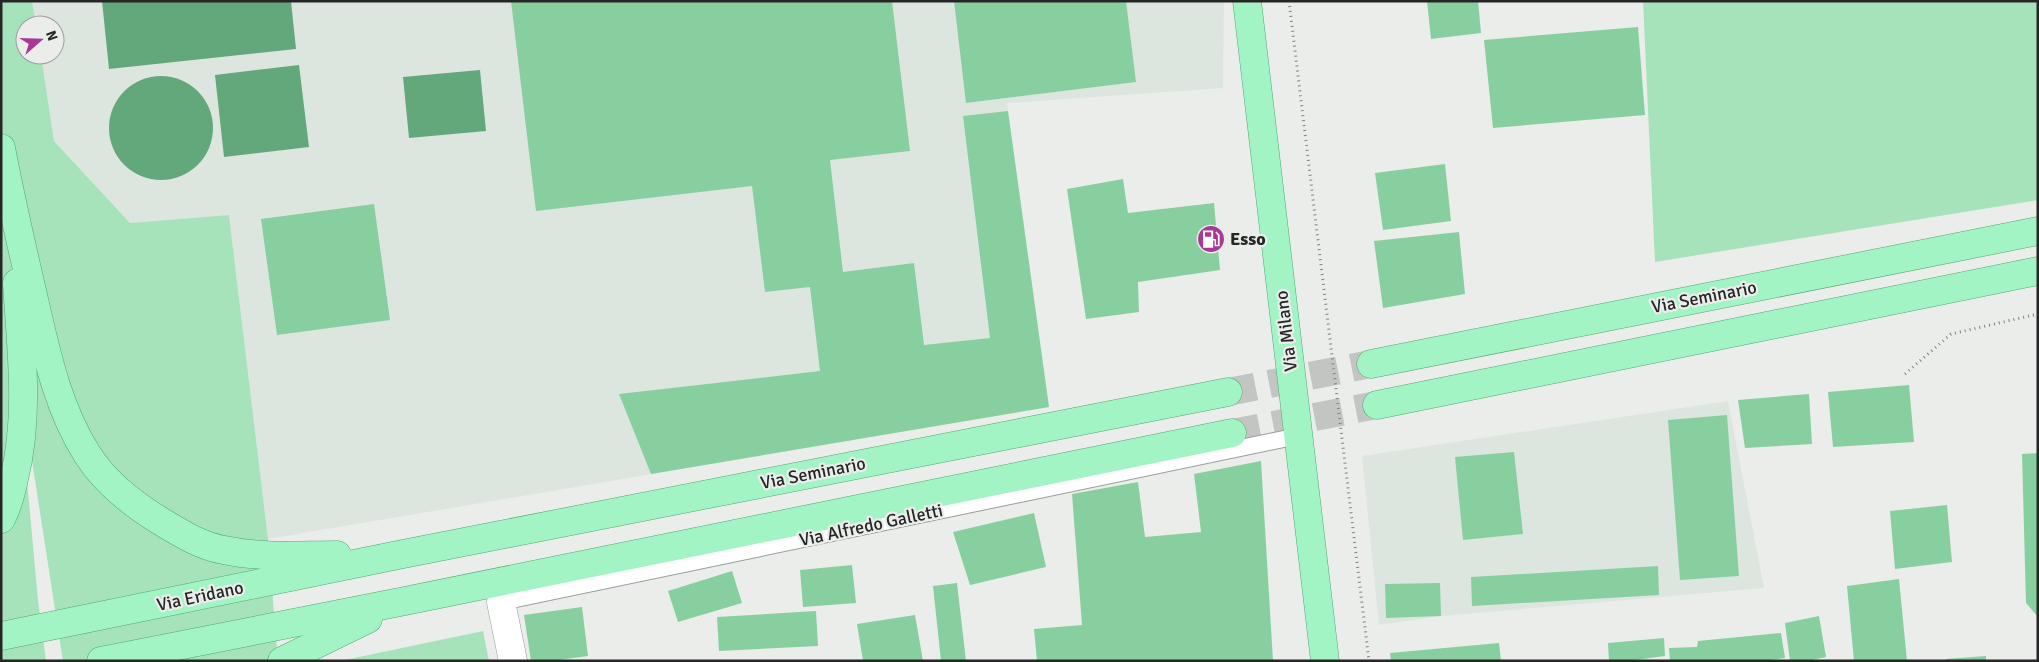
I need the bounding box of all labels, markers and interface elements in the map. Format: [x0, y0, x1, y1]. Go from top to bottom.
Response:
north arrow [15, 15, 65, 65]
text: N [42, 28, 61, 43]
fuel station icon: Esso [1196, 224, 1226, 254]
place label: Esso [1230, 228, 1266, 250]
street label: Via Seminario [1650, 276, 1758, 318]
street label: Via Milano [1270, 289, 1302, 373]
street label: Via Seminario [759, 452, 867, 494]
street label: Via Alfredo Galletti [797, 499, 945, 551]
street label: Via Eridano [155, 576, 245, 616]

